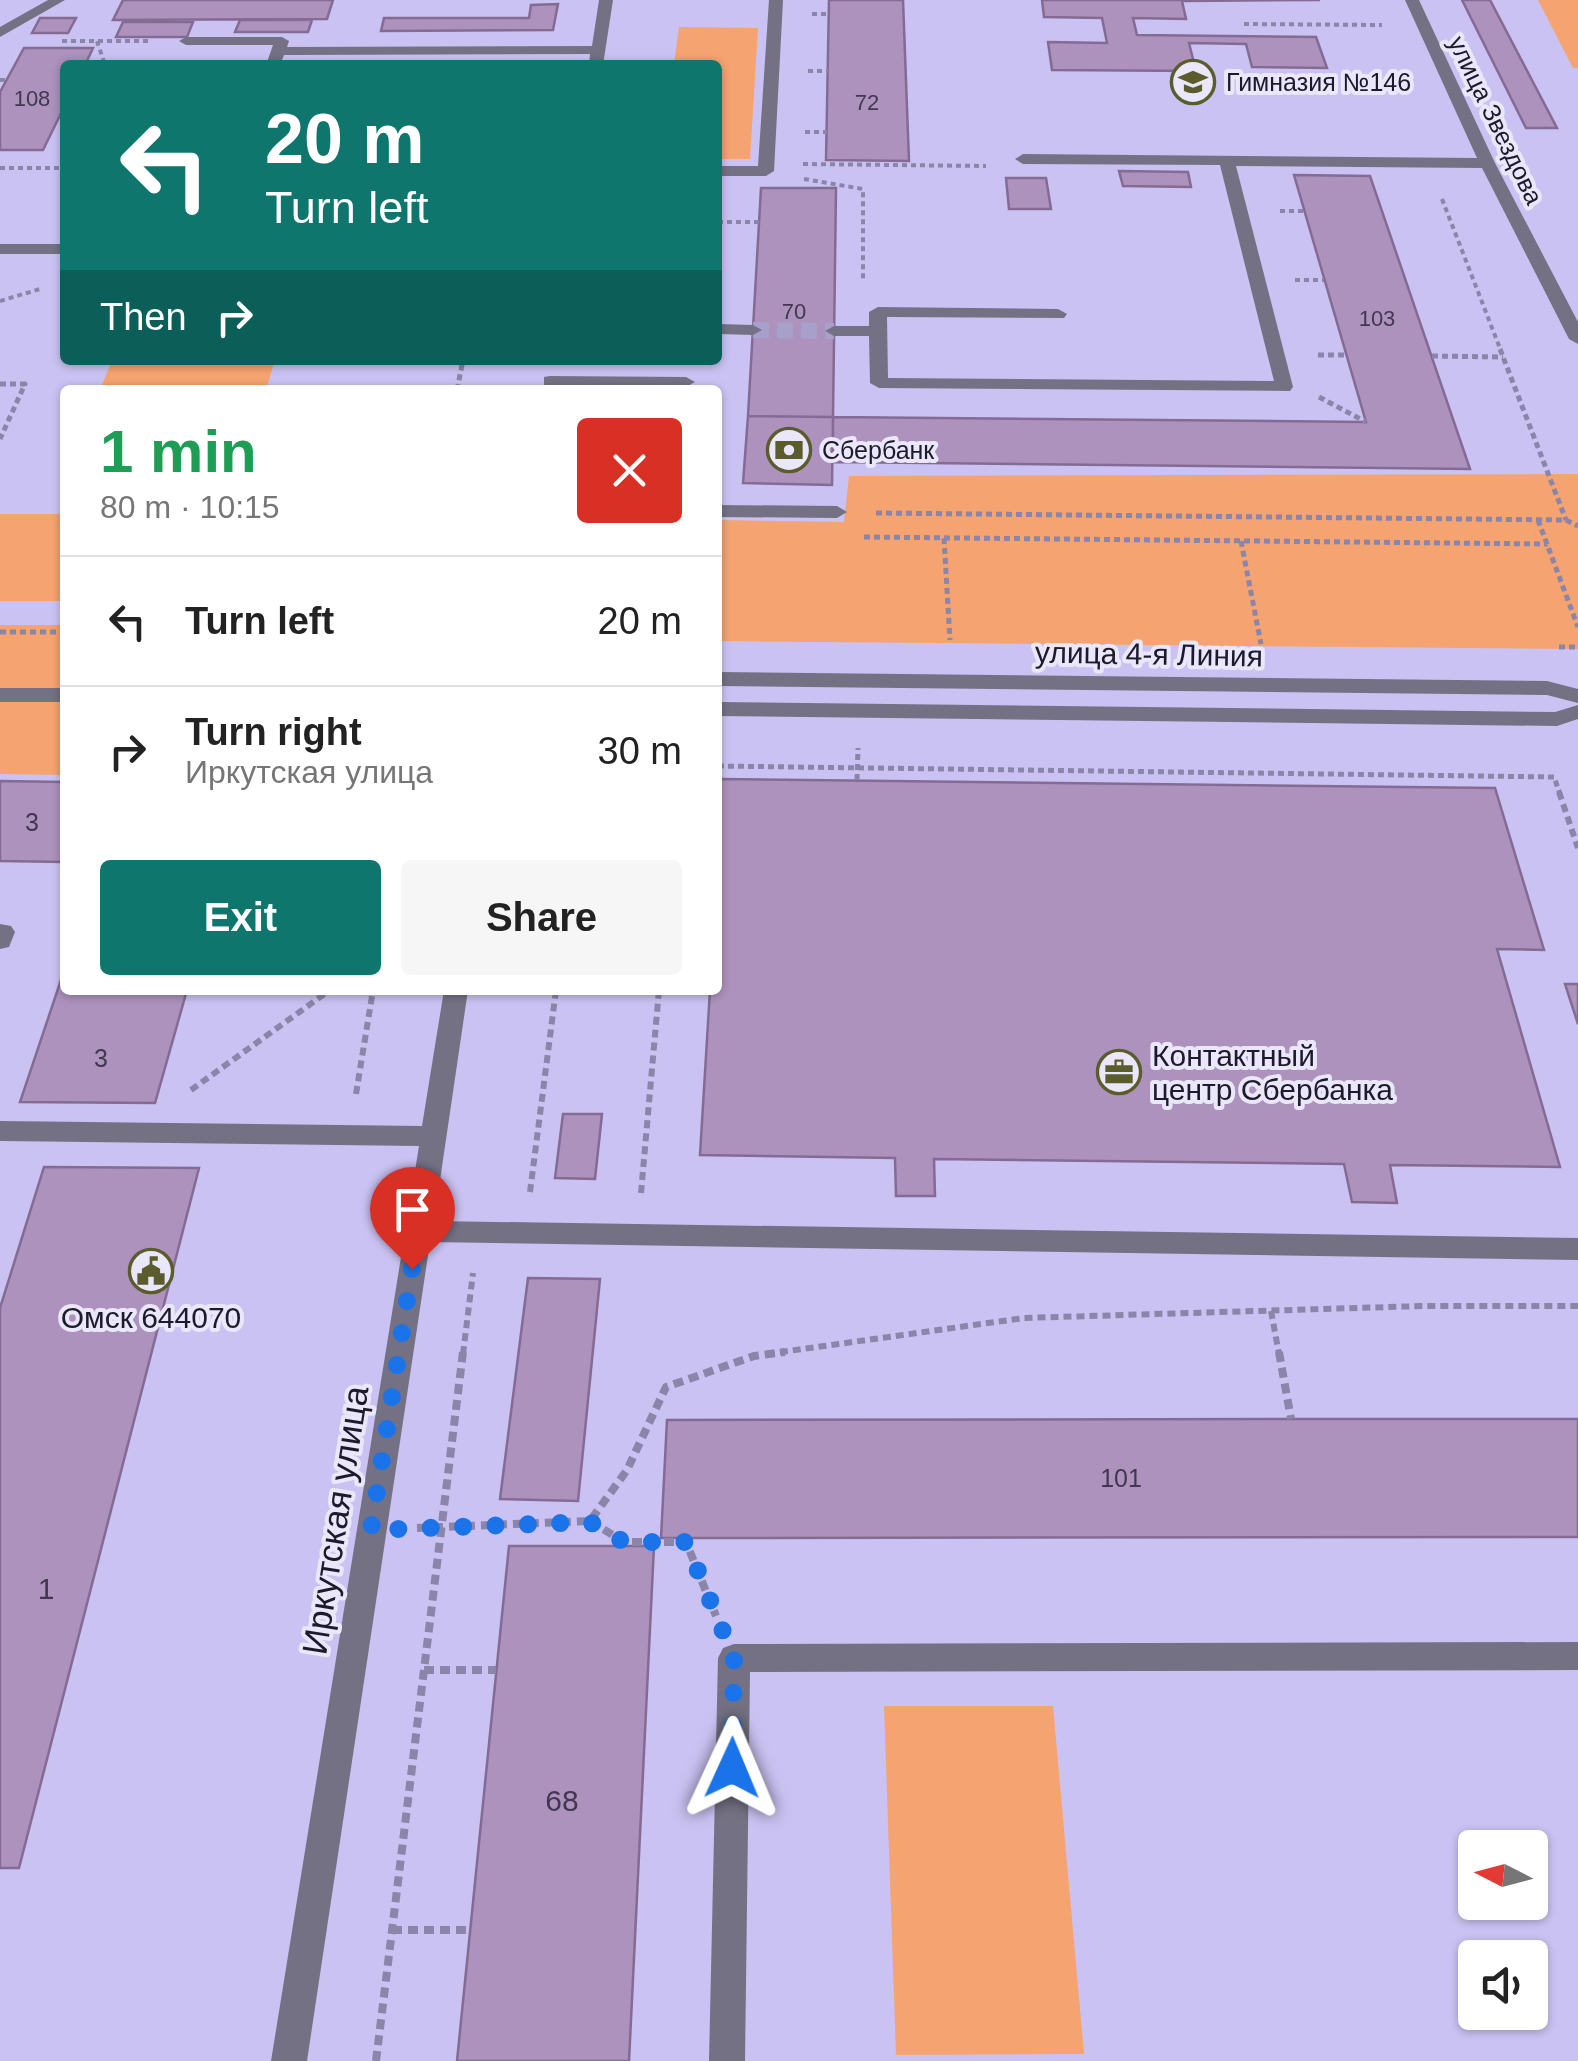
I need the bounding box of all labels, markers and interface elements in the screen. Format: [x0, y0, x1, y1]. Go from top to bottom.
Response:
street label: улица Звездова [1443, 31, 1549, 209]
school or university icon: Гимназия №146 [1170, 59, 1216, 105]
place label: Гимназия №146 [1226, 68, 1411, 96]
house number: 108 [14, 86, 50, 111]
house number: 72 [855, 90, 879, 115]
icon: left [100, 100, 230, 230]
text: 20 m [265, 100, 425, 178]
text: Turn left [265, 182, 428, 233]
icon: right [207, 290, 262, 345]
text: Then [100, 296, 187, 338]
house number: 70 [782, 299, 806, 324]
house number: 103 [1359, 306, 1395, 331]
text: 1 min [100, 418, 257, 485]
button: close [577, 418, 682, 523]
bank icon: Сбербанк [766, 427, 812, 473]
place label: Сбербанк [822, 436, 935, 464]
text: 80 m · 10:15 [100, 489, 280, 525]
icon: left [100, 594, 155, 649]
text: Turn left [185, 600, 334, 642]
text: 20 m [598, 600, 682, 642]
street label: улица 4-я Линия [1035, 636, 1263, 672]
text: Turn right [185, 711, 362, 753]
icon: right [100, 724, 155, 779]
text: 30 m [598, 730, 682, 772]
text: Иркутская улица [185, 754, 433, 790]
house number: 3 [25, 808, 39, 836]
button: Exit [100, 860, 381, 975]
button: Share [401, 860, 682, 975]
place label: Контактный центр Сбербанка [1152, 1039, 1393, 1106]
house number: 3 [94, 1044, 108, 1072]
office icon: Контактный центр Сбербанка [1096, 1049, 1142, 1095]
pin [370, 1167, 455, 1270]
icon: arrive [385, 1182, 440, 1237]
public building icon: Омск 644070 [128, 1248, 174, 1294]
place label: Омск 644070 [61, 1301, 241, 1334]
street label: Иркутская улица [295, 1382, 376, 1657]
house number: 101 [1100, 1464, 1142, 1492]
house number: 1 [38, 1572, 54, 1605]
position arrow [680, 1716, 784, 1820]
house number: 68 [545, 1784, 579, 1817]
north arrow [1458, 1830, 1548, 1920]
map controls [1458, 1830, 1548, 2030]
button: sound [1458, 1940, 1548, 2030]

